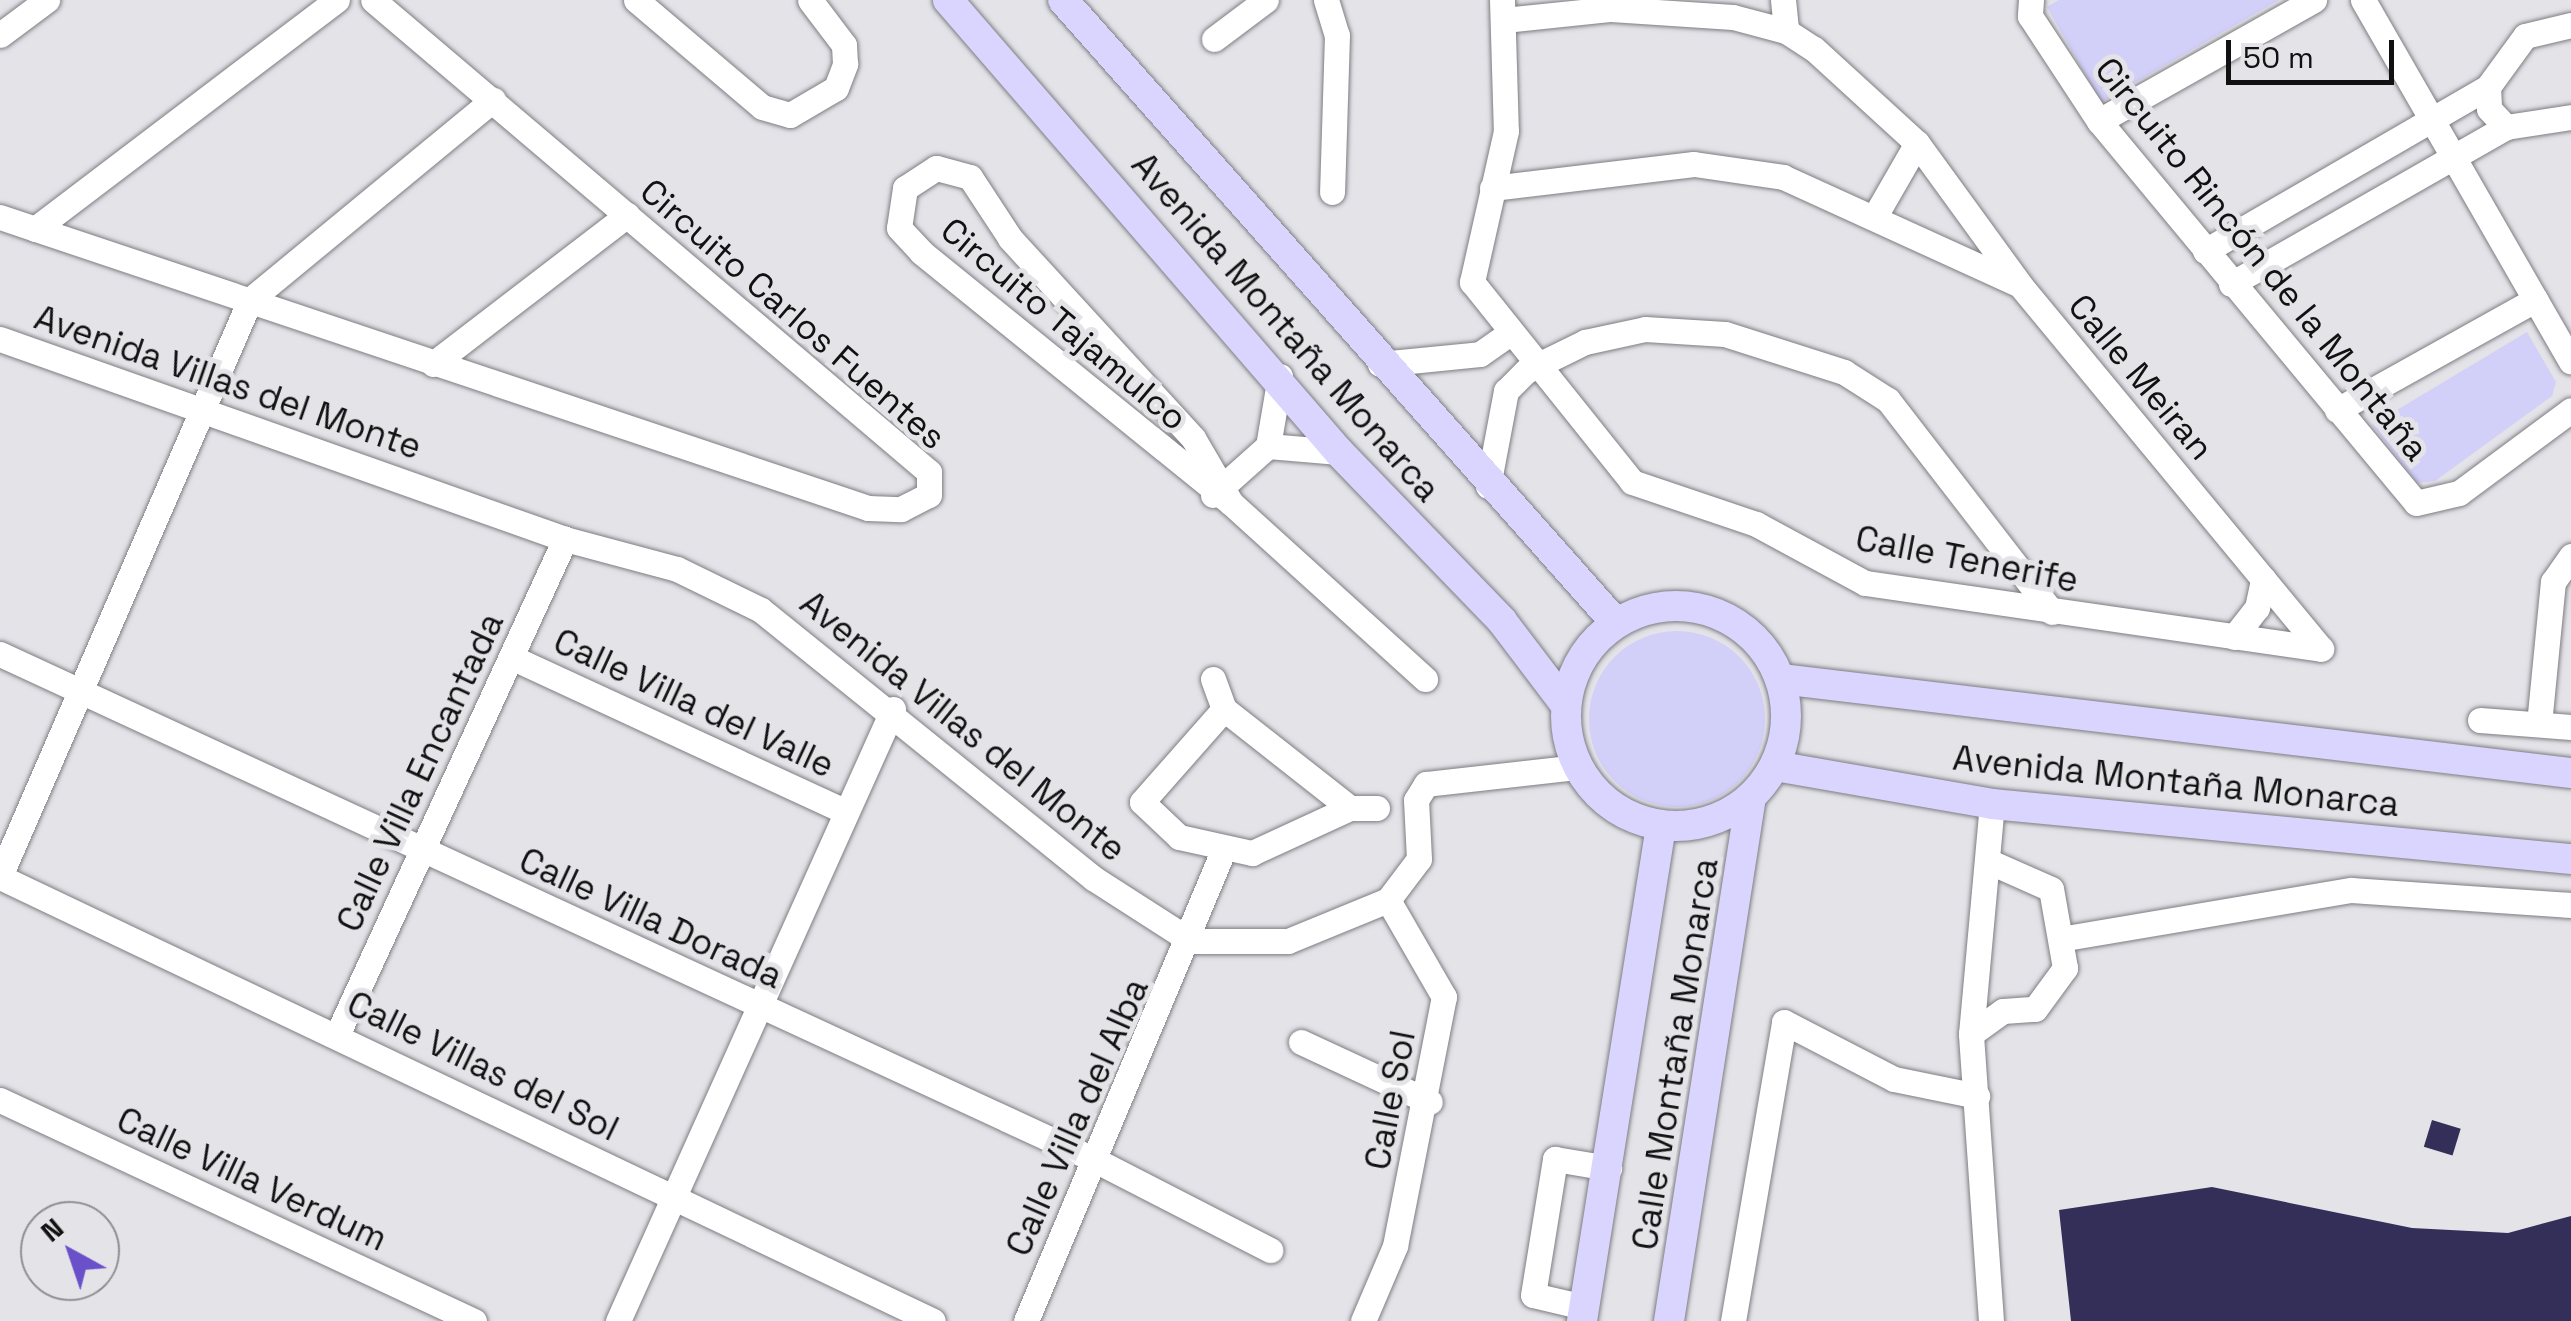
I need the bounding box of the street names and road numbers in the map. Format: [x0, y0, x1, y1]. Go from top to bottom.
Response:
street label: Circuito Rincón de la Montaña [2086, 49, 2438, 469]
street label: Avenida Montaña Monarca [1123, 144, 1449, 510]
street label: Circuito Carlos Fuentes [632, 170, 954, 458]
street label: Circuito Tajamulco [932, 208, 1196, 440]
street label: Calle Meiran [2060, 286, 2222, 468]
street label: Avenida Villas del Monte [29, 296, 427, 468]
street label: Calle Tenerife [1852, 517, 2082, 601]
street label: Avenida Villas del Monte [792, 582, 1134, 870]
street label: Calle Villa Encantada [328, 606, 512, 938]
street label: Calle Villa del Valle [547, 619, 841, 787]
street label: Avenida Montaña Monarca [1951, 737, 2401, 825]
street label: Calle Villa Dorada [513, 839, 789, 997]
street label: Calle Montaña Monarca [1623, 855, 1727, 1253]
street label: Calle Villa del Alba [997, 971, 1157, 1263]
street label: Calle Villas del Sol [340, 982, 626, 1150]
street label: Calle Sol [1356, 1027, 1424, 1173]
street label: Calle Villa Verdum [110, 1098, 394, 1260]

